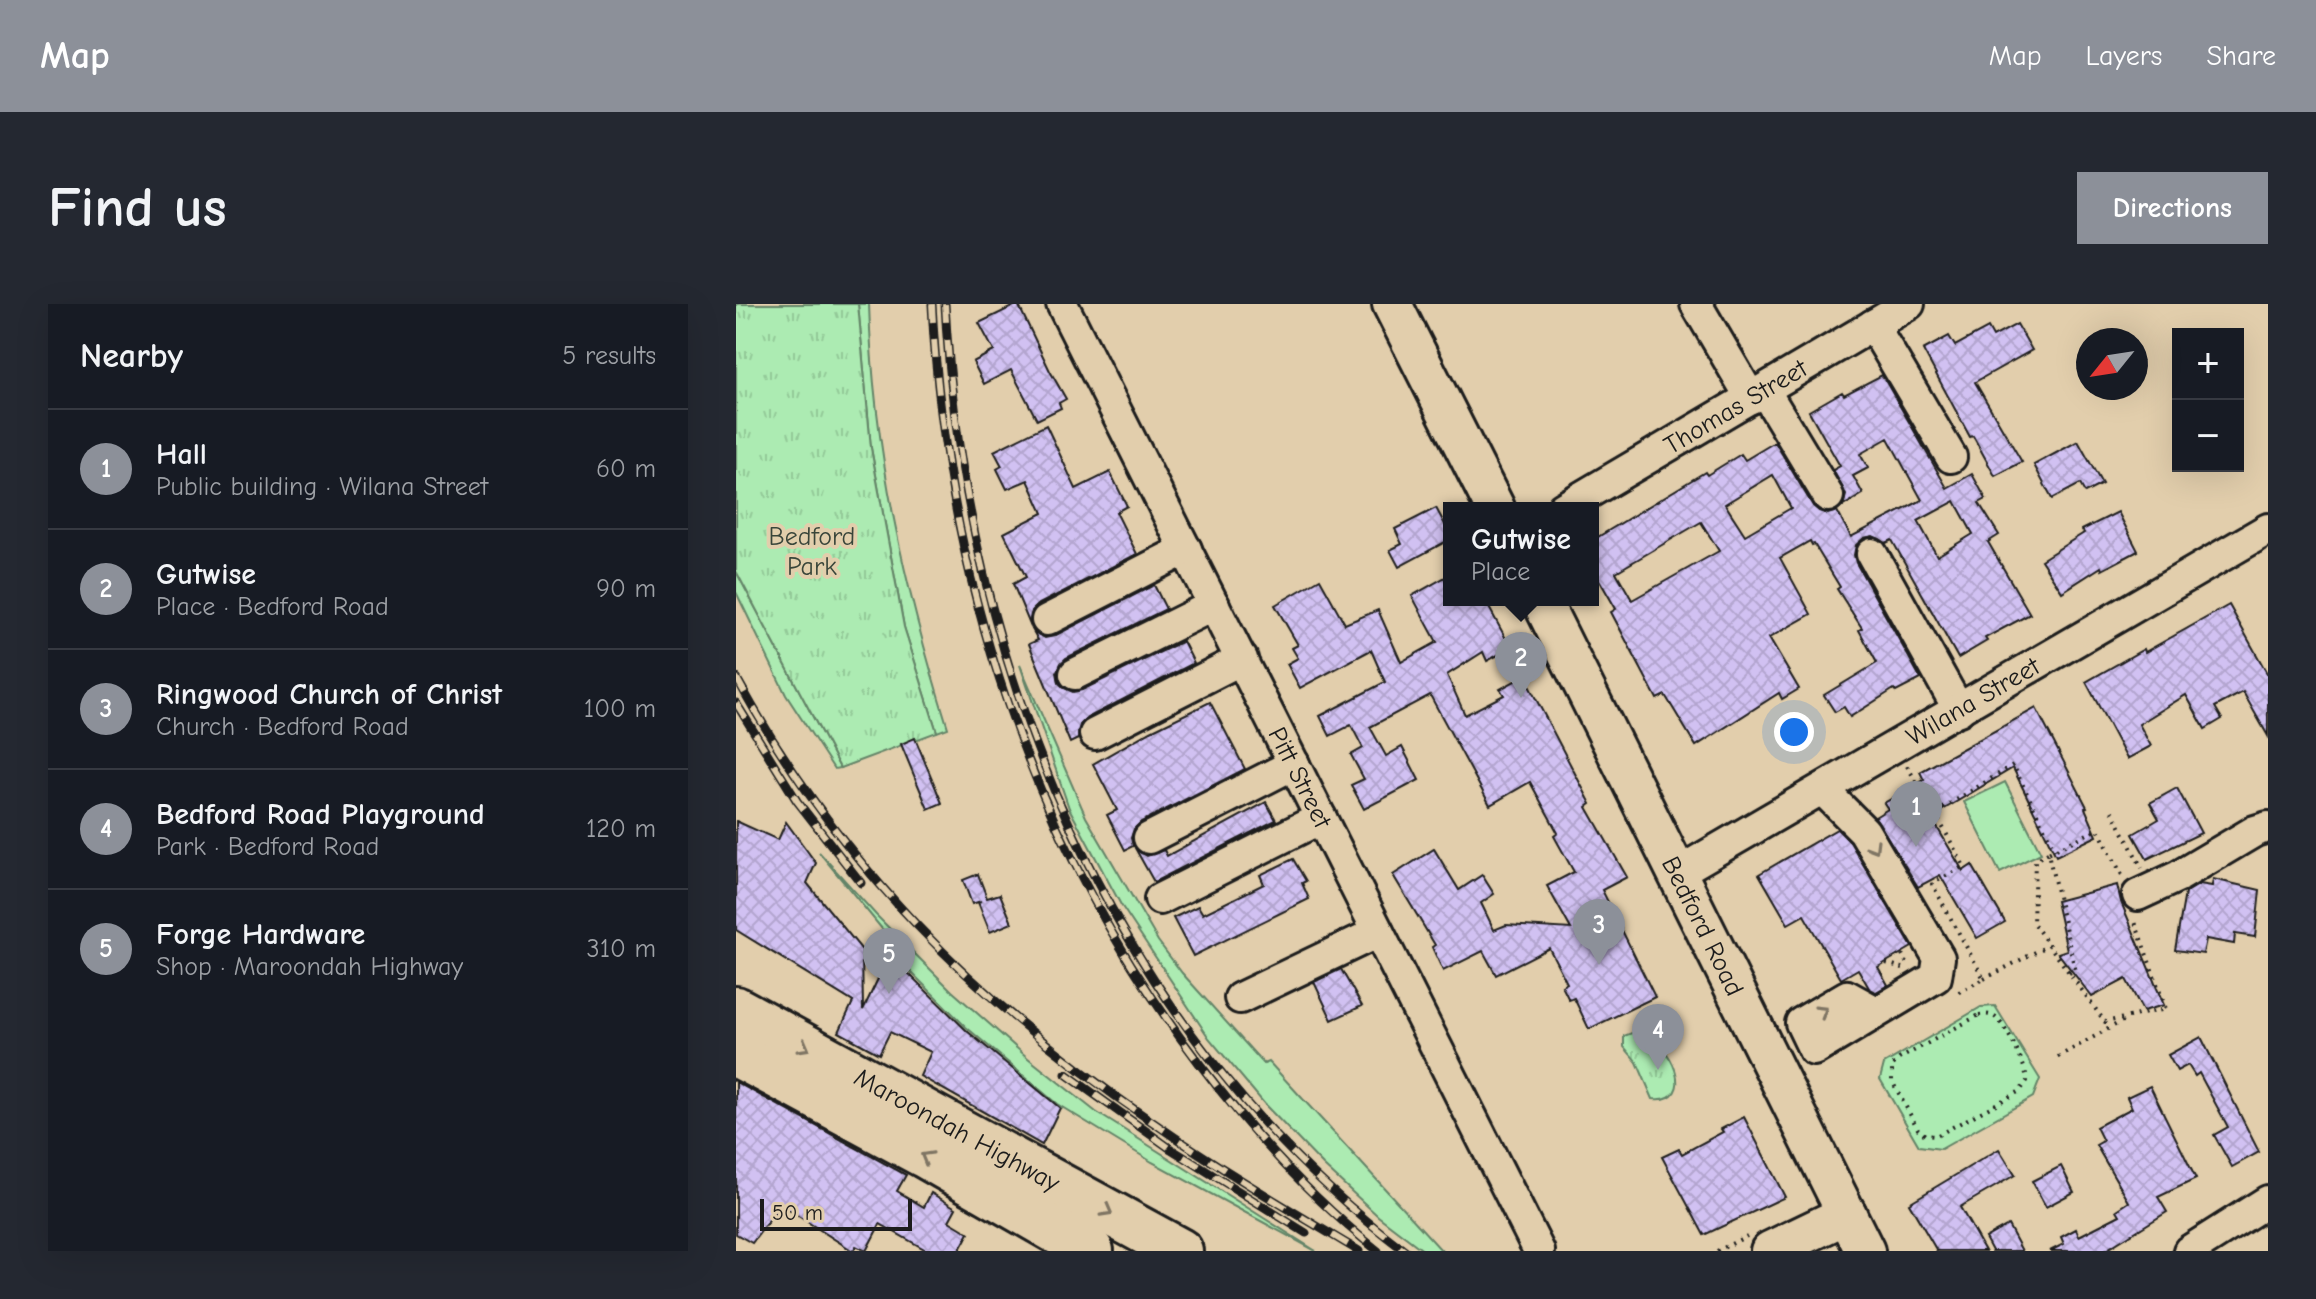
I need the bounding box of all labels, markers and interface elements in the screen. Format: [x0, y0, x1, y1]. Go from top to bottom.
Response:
text: Map [40, 34, 110, 78]
text: Map [1989, 40, 2042, 72]
text: Layers [2086, 40, 2162, 72]
text: Share [2206, 40, 2276, 72]
button: Directions [2077, 172, 2268, 244]
text: Find us [48, 176, 227, 240]
north arrow [2076, 328, 2148, 400]
map controls [2172, 328, 2244, 472]
button: + [2172, 328, 2244, 400]
text: Nearby [80, 336, 183, 376]
text: 5 results [562, 341, 656, 371]
street label: Thomas Street [1659, 353, 1814, 461]
button: − [2172, 400, 2244, 472]
text: Hall [156, 437, 207, 472]
text: 1 [101, 454, 111, 484]
text: 60 m [596, 454, 656, 484]
text: Public building · Wilana Street [156, 472, 488, 502]
popup [1443, 502, 1599, 606]
park label: Bedford Park [769, 522, 855, 582]
text: Gutwise [1471, 522, 1571, 557]
text: Gutwise [156, 557, 256, 592]
text: Place [1471, 557, 1530, 587]
text: 2 [100, 574, 112, 604]
text: 90 m [596, 574, 656, 604]
text: Place · Bedford Road [156, 592, 389, 622]
pin: 2 [1495, 632, 1547, 698]
street label: Wilana Street [1901, 651, 2046, 752]
text: Ringwood Church of Christ [156, 677, 502, 712]
text: 3 [100, 694, 112, 724]
text: 100 m [584, 694, 656, 724]
text: Church · Bedford Road [156, 712, 409, 742]
your location [1774, 712, 1814, 752]
street label: Pitt Street [1262, 722, 1338, 835]
pin: 1 [1890, 781, 1942, 847]
text: Bedford Road Playground [156, 797, 485, 832]
text: 4 [100, 814, 112, 844]
text: 120 m [586, 814, 656, 844]
text: Park · Bedford Road [156, 832, 379, 862]
one-way arrow [1864, 838, 1880, 853]
street label: Bedford Road [1655, 852, 1750, 1001]
pin: 3 [1573, 899, 1625, 965]
text: Forge Hardware [156, 917, 365, 952]
pin: 5 [863, 928, 915, 994]
text: 5 [99, 934, 113, 964]
text: 310 m [587, 934, 656, 964]
text: Shop · Maroondah Highway [156, 952, 463, 982]
pin: 4 [1632, 1004, 1684, 1070]
one-way arrow [1813, 1005, 1828, 1020]
one-way arrow [796, 1037, 810, 1053]
street label: Maroondah Highway [849, 1062, 1065, 1199]
one-way arrow [921, 1151, 935, 1167]
scale bar [760, 1195, 912, 1231]
text: 50 m [772, 1200, 823, 1226]
one-way arrow [1099, 1201, 1113, 1216]

